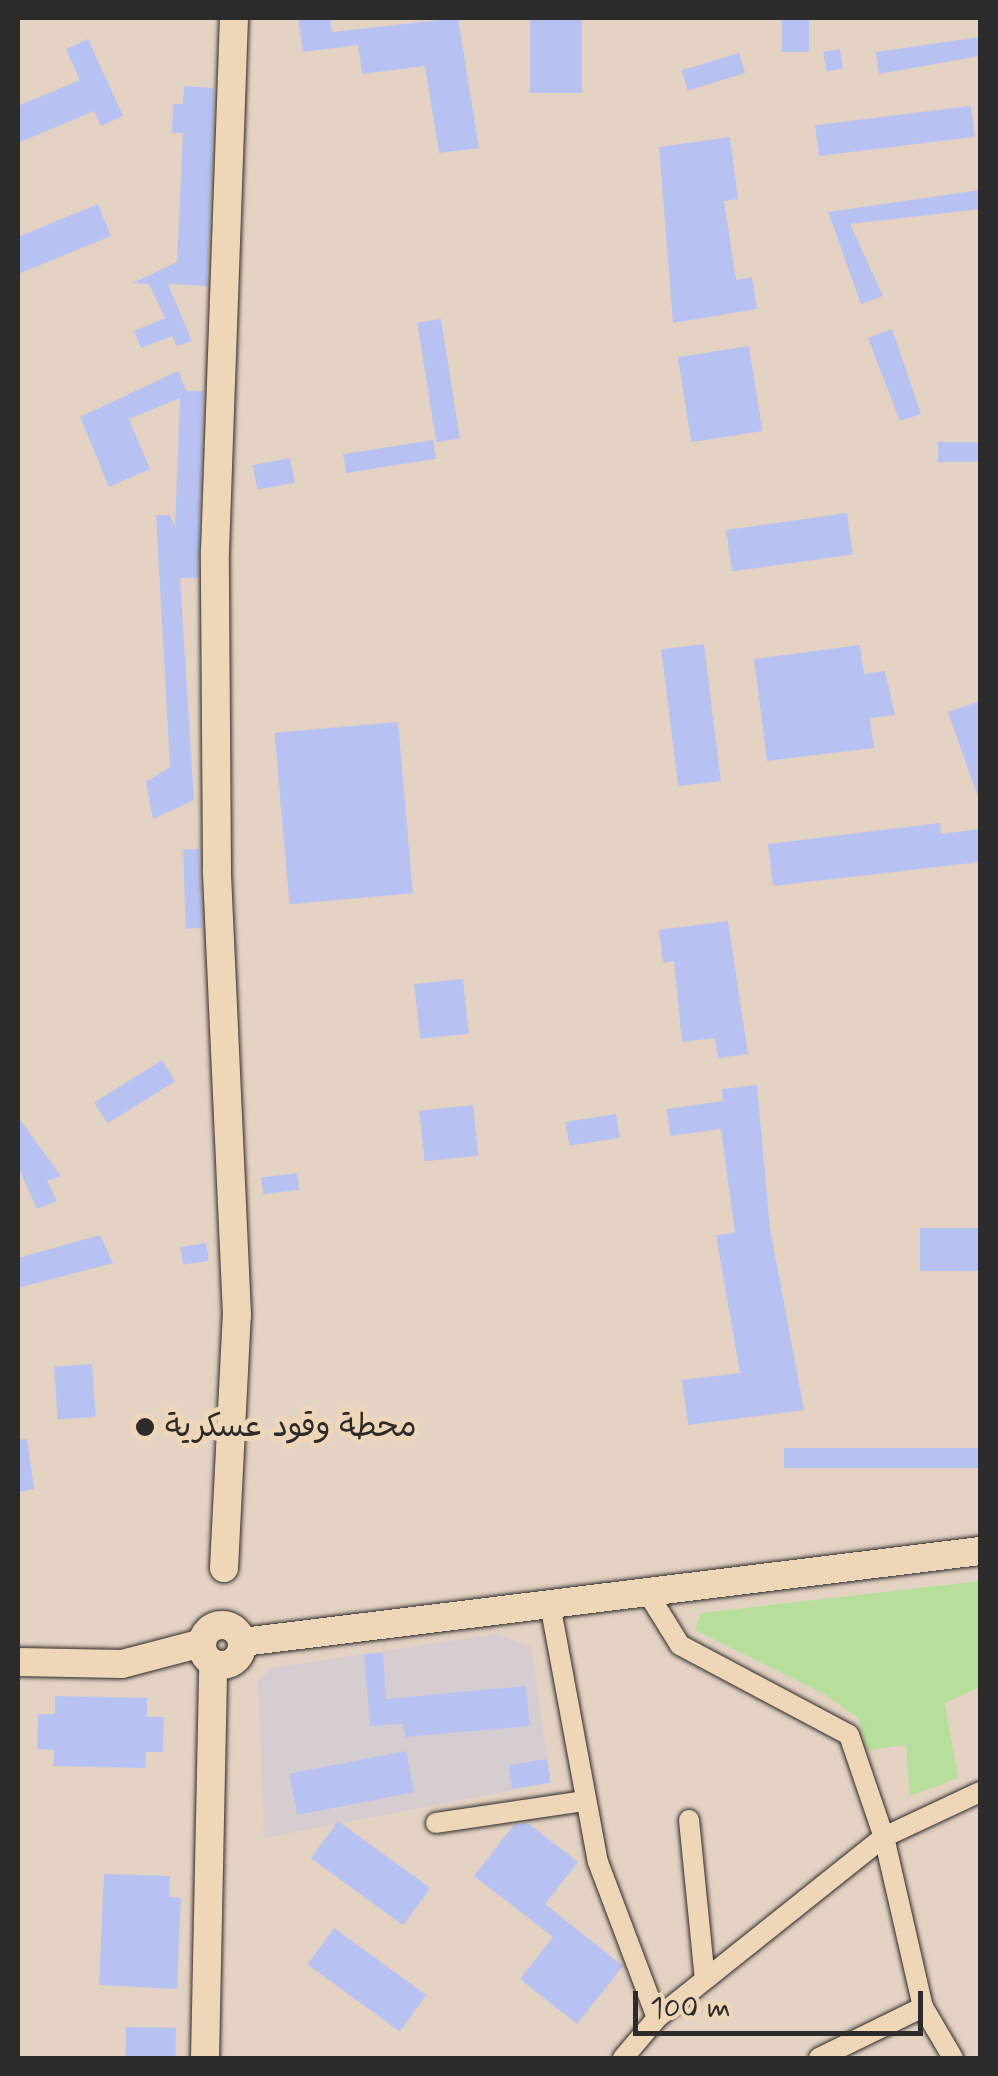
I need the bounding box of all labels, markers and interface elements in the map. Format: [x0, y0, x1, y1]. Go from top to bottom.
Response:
place label: محطة وقود عسكرية [165, 1408, 417, 1446]
marker: محطة وقود عسكرية [134, 1416, 156, 1438]
scale bar [638, 1971, 928, 2033]
text: 100 m [650, 1989, 731, 2028]

